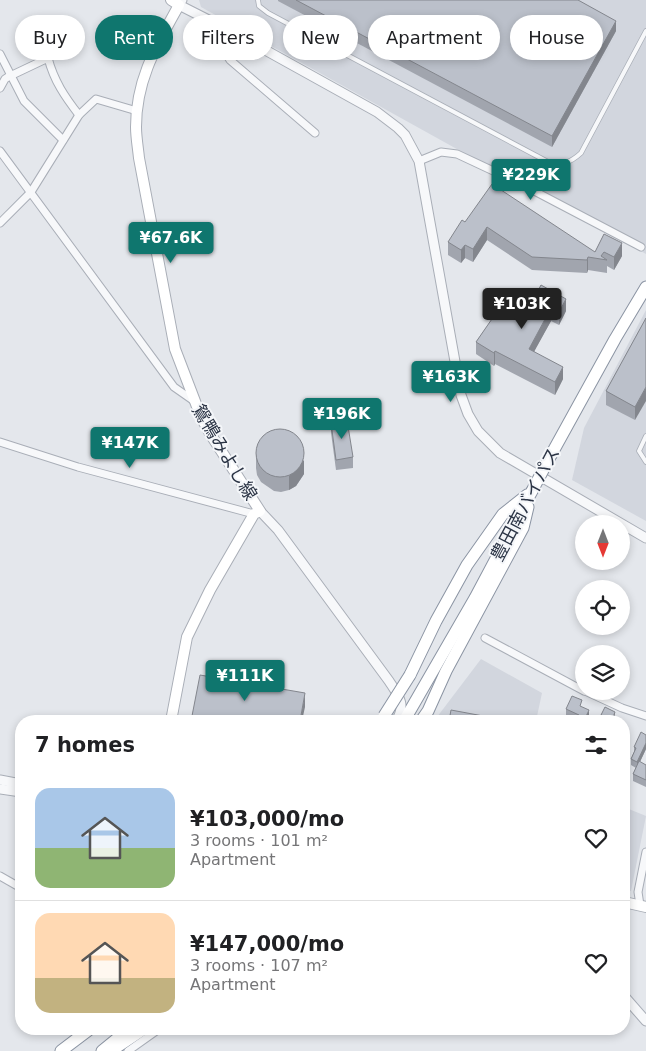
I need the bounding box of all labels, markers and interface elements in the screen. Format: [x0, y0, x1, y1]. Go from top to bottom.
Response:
chip: Buy [15, 15, 85, 60]
chip: Rent [95, 15, 173, 60]
chip: Filters [183, 15, 273, 60]
chip: New [283, 15, 358, 60]
chip: Apartment [368, 15, 500, 60]
chip: House [510, 15, 603, 60]
pin: ¥229K [496, 158, 566, 201]
text: ¥229K [503, 165, 559, 184]
pin: ¥67.6K [130, 222, 212, 264]
text: ¥67.6K [139, 228, 203, 247]
pin: ¥103K [487, 288, 557, 330]
text: ¥103K [494, 294, 550, 313]
pin: ¥163K [416, 360, 486, 403]
text: ¥163K [423, 367, 479, 386]
pin: ¥196K [307, 398, 377, 440]
street label: 鴛鴨みよし線 [188, 400, 262, 504]
text: ¥196K [314, 404, 370, 423]
pin: ¥147K [95, 426, 165, 469]
text: ¥147K [102, 433, 158, 452]
street label: 豊田南バイパス [486, 444, 564, 564]
north arrow [575, 515, 630, 570]
map controls [575, 515, 630, 700]
button: locate [575, 580, 630, 635]
button: layers [575, 645, 630, 700]
pin: ¥111K [210, 660, 280, 702]
text: ¥111K [217, 666, 273, 685]
icon: filters [582, 731, 610, 759]
text: 7 homes [35, 733, 135, 757]
text: ¥103,000/mo [190, 807, 344, 831]
icon: home [75, 808, 135, 868]
icon: heart [582, 824, 610, 852]
text: 3 rooms · 101 m² [190, 831, 328, 850]
text: Apartment [190, 850, 276, 869]
text: ¥147,000/mo [190, 932, 344, 956]
icon: home [75, 933, 135, 993]
icon: heart [582, 949, 610, 977]
text: 3 rooms · 107 m² [190, 956, 328, 975]
text: Apartment [190, 975, 276, 994]

